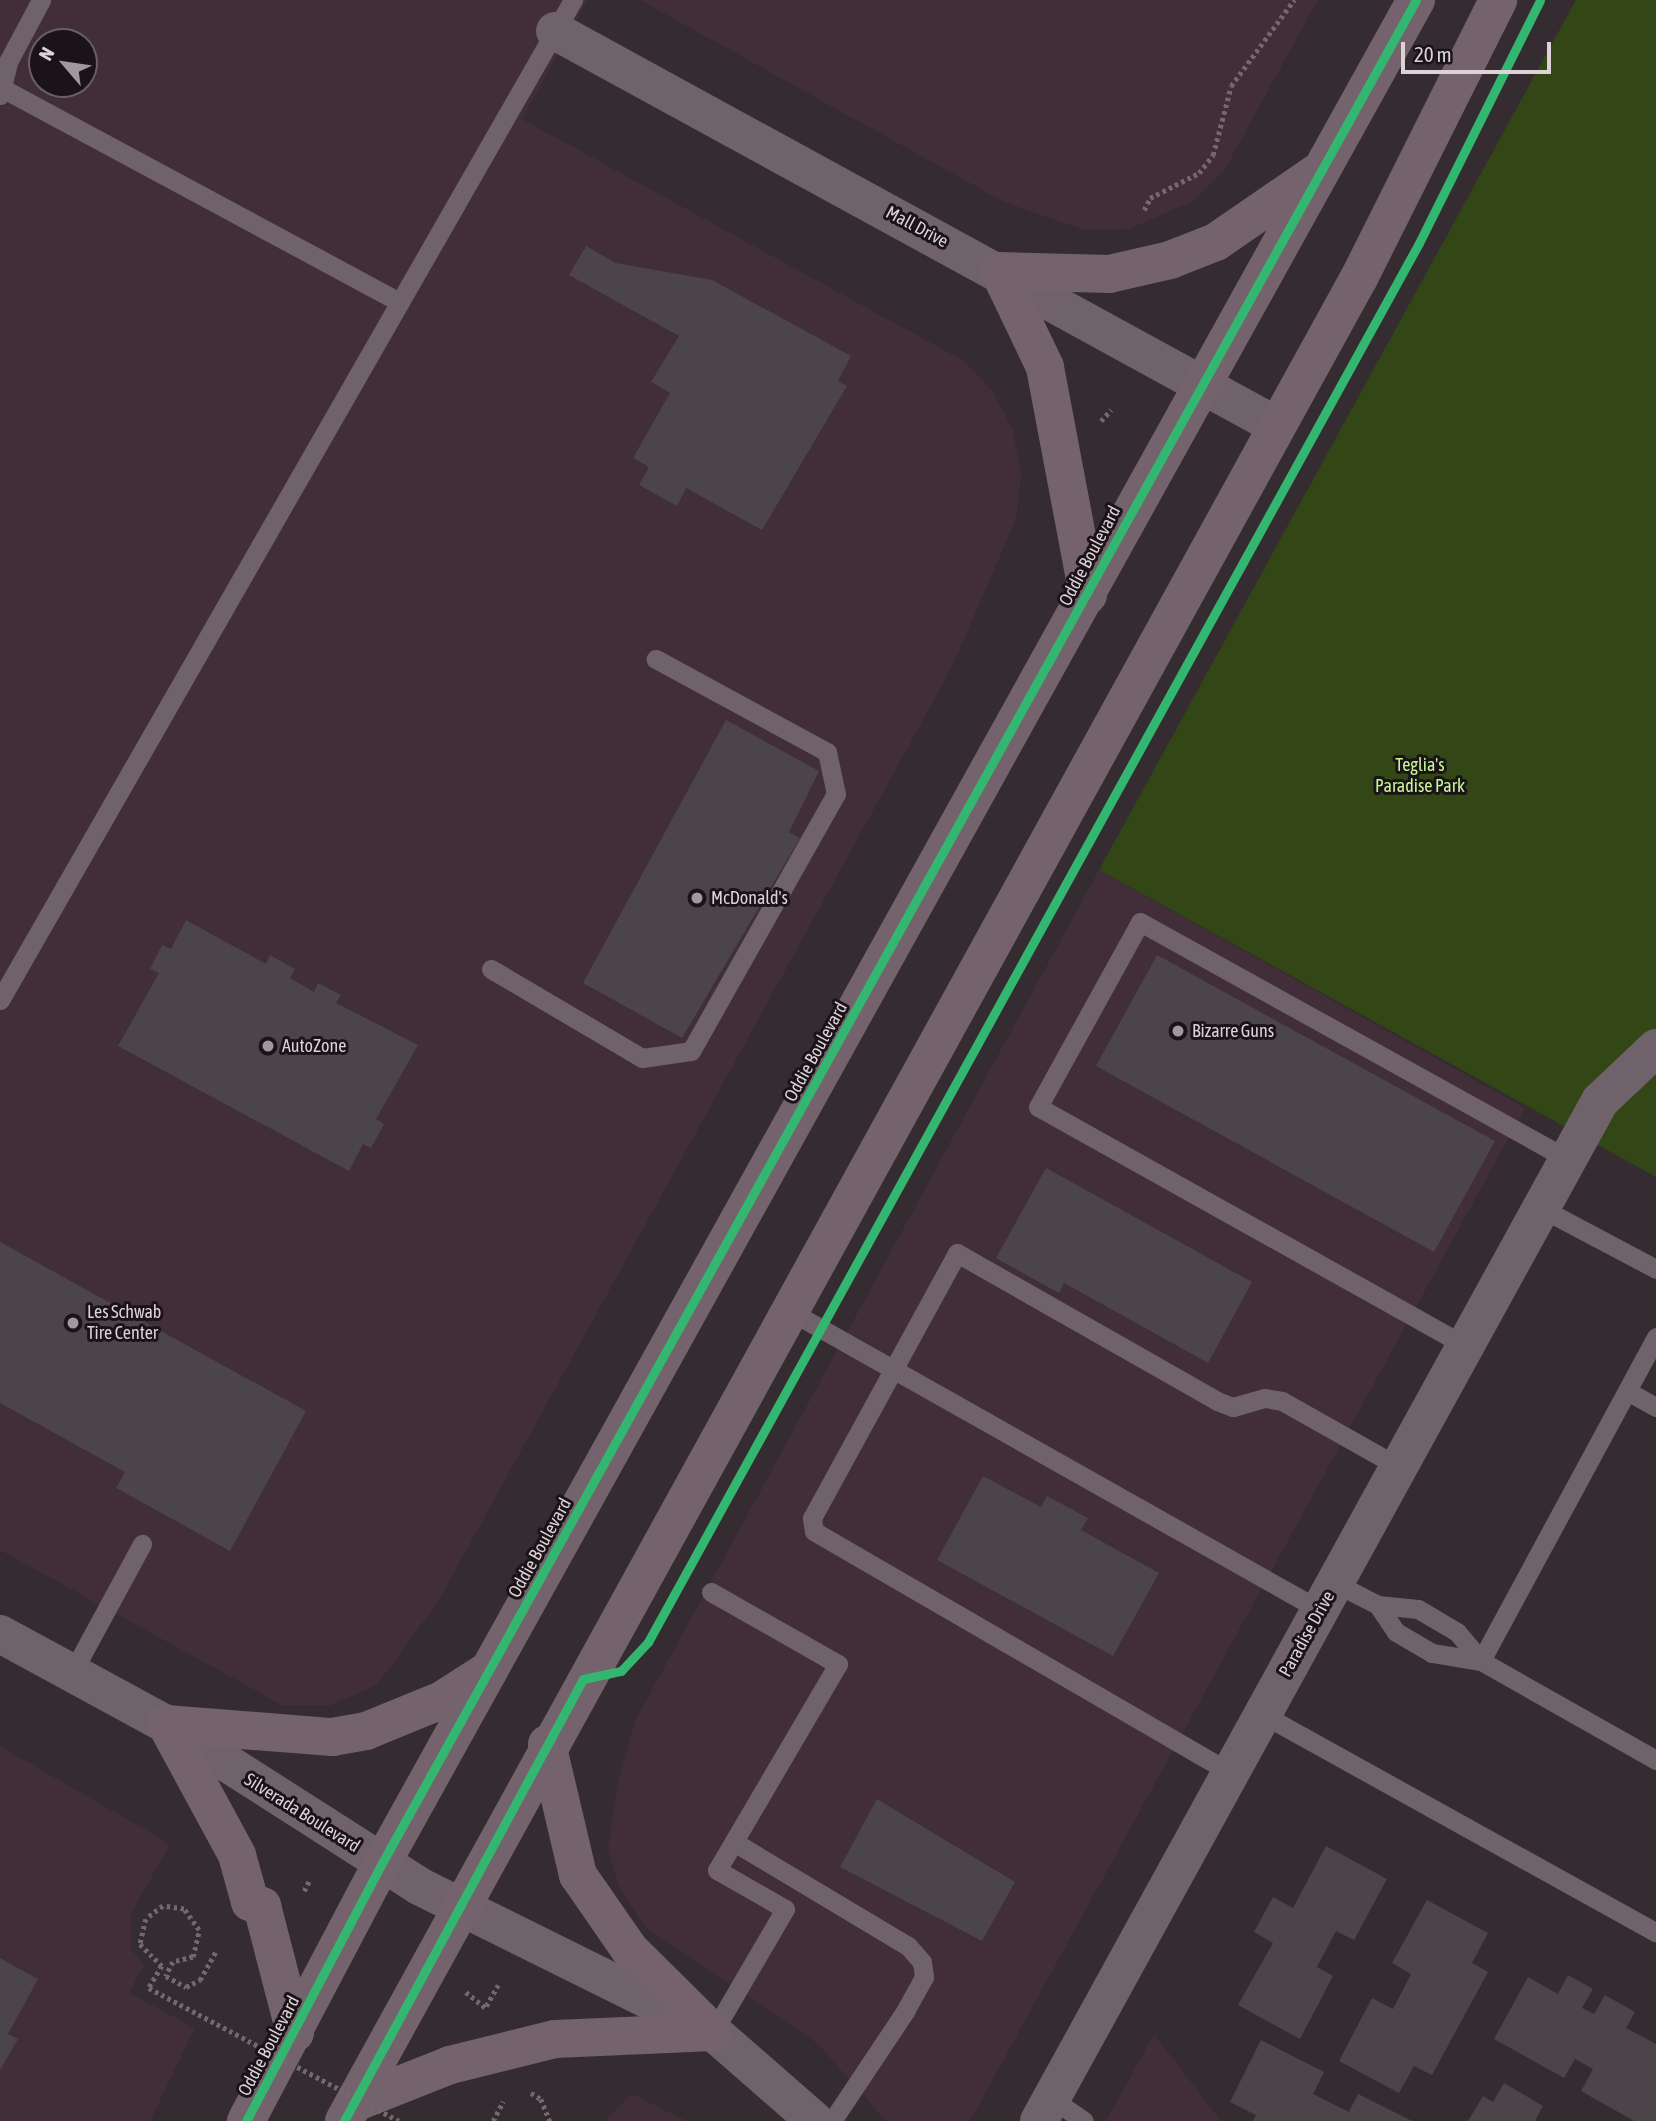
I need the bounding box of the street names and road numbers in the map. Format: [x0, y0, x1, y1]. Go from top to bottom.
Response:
street label: Mall Drive [882, 202, 952, 252]
street label: Oddie Boulevard [1055, 502, 1125, 610]
street label: Oddie Boulevard [780, 999, 852, 1105]
street label: Oddie Boulevard [504, 1495, 576, 1601]
street label: Paradise Drive [1275, 1587, 1339, 1681]
street label: Silverada Boulevard [240, 1769, 364, 1857]
street label: Oddie Boulevard [234, 1992, 304, 2100]

